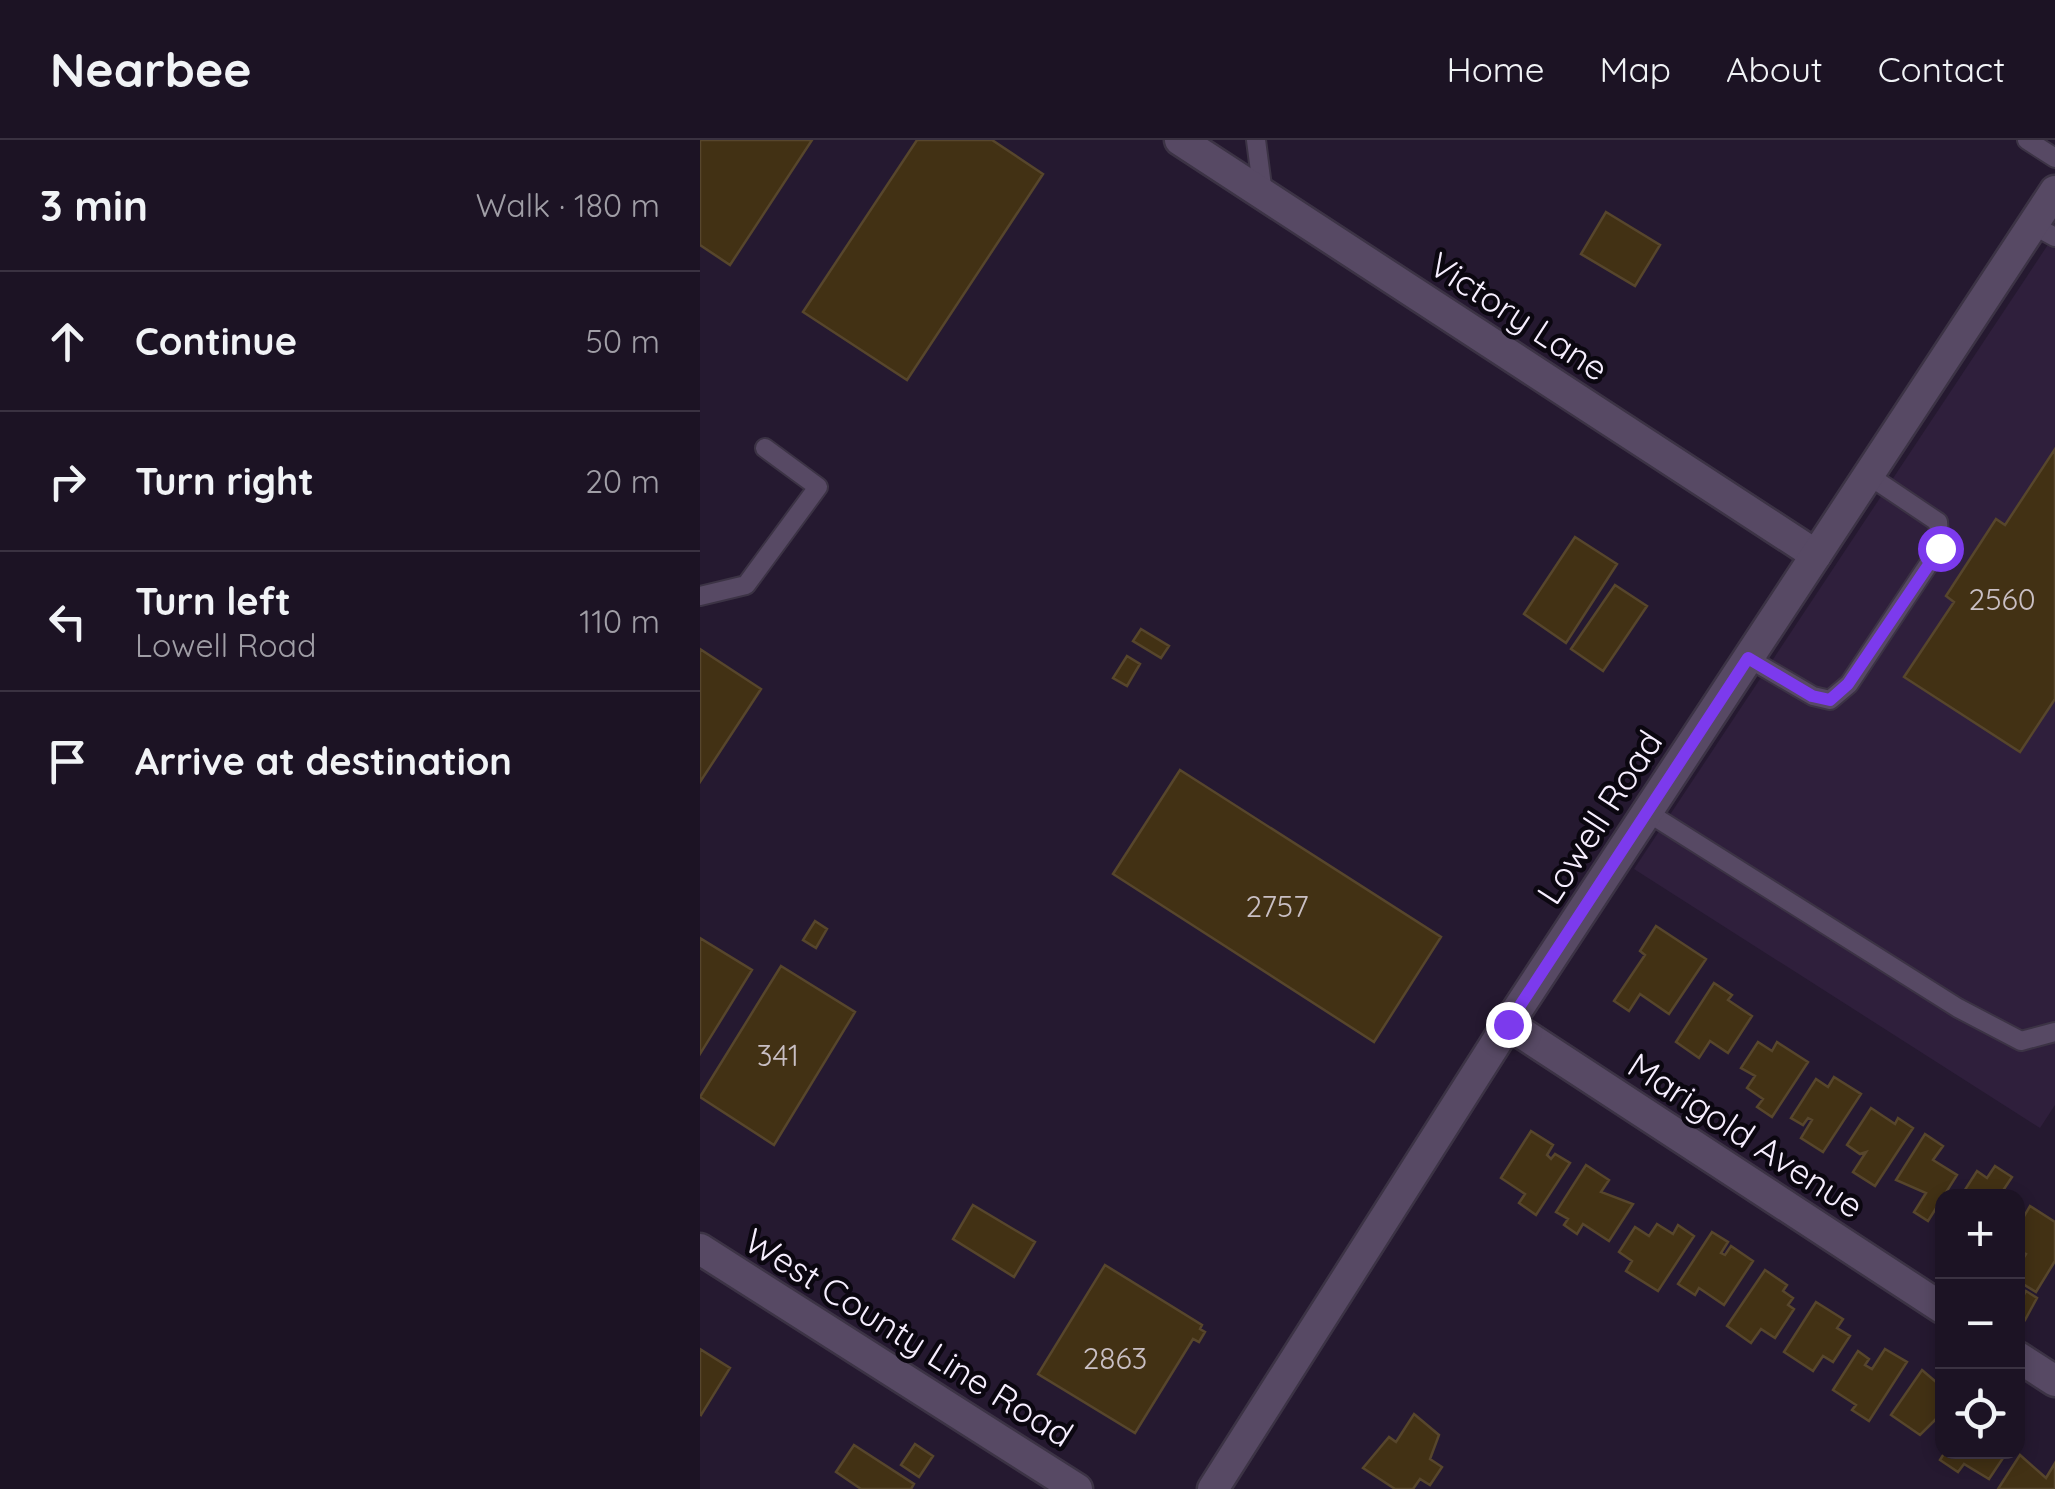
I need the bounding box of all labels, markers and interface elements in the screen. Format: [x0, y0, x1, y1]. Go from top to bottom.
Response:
text: Nearbee [50, 39, 252, 99]
text: Home [1447, 47, 1545, 91]
text: Map [1600, 47, 1671, 91]
text: About [1726, 47, 1823, 91]
text: Contact [1878, 47, 2005, 91]
text: 3 min [40, 179, 148, 232]
text: Walk · 180 m [476, 185, 660, 225]
street label: Victory Lane [1421, 242, 1617, 390]
icon: ahead [40, 314, 95, 369]
text: Continue [135, 317, 297, 365]
text: 50 m [586, 321, 660, 361]
icon: right [40, 454, 95, 509]
text: Turn right [135, 457, 314, 505]
text: 20 m [585, 461, 660, 501]
route start [1918, 526, 1964, 572]
text: Turn left [135, 577, 291, 625]
house number: 2560 [1969, 580, 2035, 618]
icon: left [40, 594, 95, 649]
text: 110 m [579, 601, 660, 641]
text: Lowell Road [135, 625, 316, 665]
street label: Lowell Road [1527, 722, 1671, 912]
icon: arrive [40, 734, 95, 789]
text: Arrive at destination [135, 737, 512, 785]
house number: 2757 [1245, 887, 1309, 925]
route end [1486, 1002, 1532, 1048]
house number: 341 [757, 1036, 799, 1074]
street label: Marigold Avenue [1620, 1043, 1872, 1227]
map controls [1935, 1189, 2025, 1459]
button: + [1935, 1189, 2025, 1279]
street label: West County Line Road [737, 1218, 1081, 1456]
button: − [1935, 1279, 2025, 1369]
house number: 2863 [1083, 1339, 1147, 1377]
button: locate [1935, 1369, 2025, 1459]

